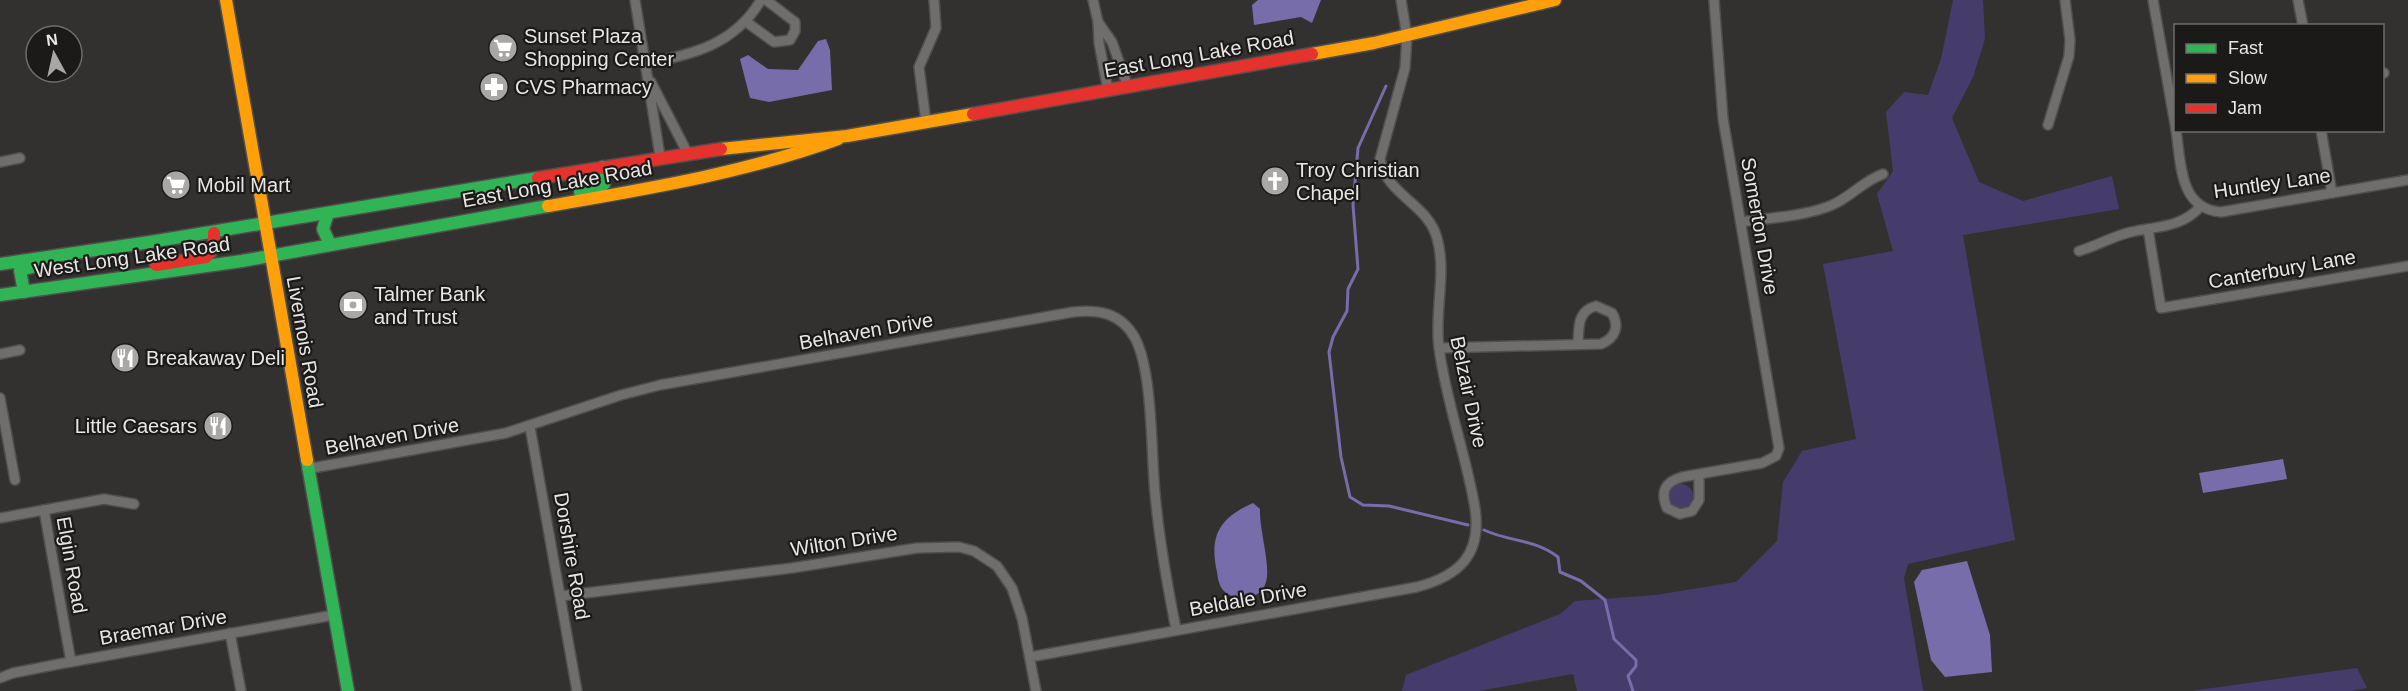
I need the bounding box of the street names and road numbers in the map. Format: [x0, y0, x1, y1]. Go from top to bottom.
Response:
street label: East Long Lake Road [1102, 26, 1296, 82]
street label: East Long Lake Road [460, 156, 654, 212]
street label: Somerton Drive [1737, 156, 1783, 296]
street label: Huntley Lane [2212, 164, 2332, 202]
street label: West Long Lake Road [33, 232, 231, 282]
street label: Canterbury Lane [2207, 245, 2357, 293]
street label: Livernois Road [283, 274, 327, 410]
street label: Belhaven Drive [797, 308, 935, 354]
street label: Belzair Drive [1446, 334, 1492, 450]
street label: Belhaven Drive [323, 413, 461, 459]
street label: Dorshire Road [550, 491, 594, 621]
street label: Elgin Road [53, 515, 91, 615]
street label: Wilton Drive [789, 522, 899, 560]
street label: Beldale Drive [1188, 578, 1308, 620]
street label: Braemar Drive [98, 605, 228, 649]

